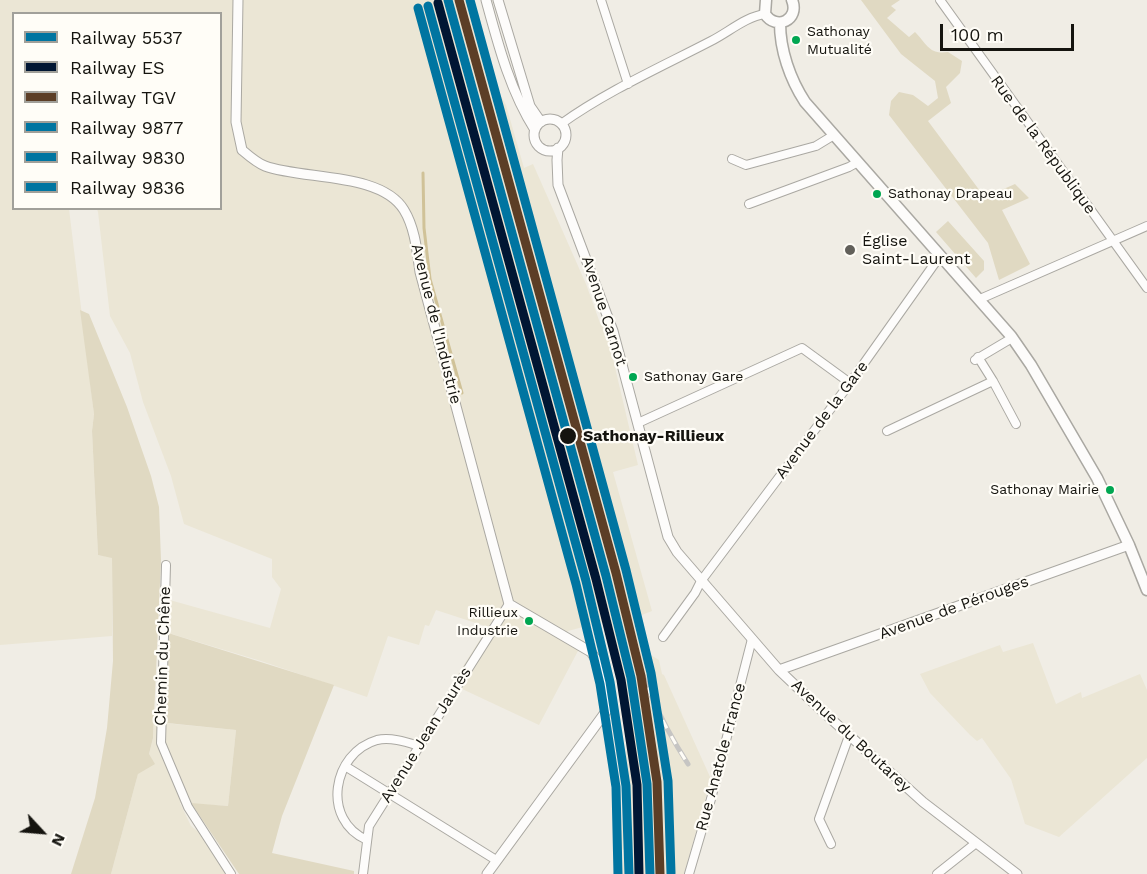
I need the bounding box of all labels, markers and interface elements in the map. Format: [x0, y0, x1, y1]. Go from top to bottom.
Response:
legend [12, 12, 222, 210]
scale bar [943, 12, 1076, 50]
place label: Sathonay Mutualité [807, 24, 872, 56]
text: 100 m [951, 24, 1004, 45]
text: Railway 5537 [70, 27, 182, 48]
marker: Sathonay Mutualité [790, 34, 802, 46]
text: Railway ES [70, 57, 165, 78]
street label: Rue de la République [986, 72, 1100, 218]
text: Railway TGV [70, 87, 176, 108]
text: Railway 9877 [70, 117, 183, 138]
text: Railway 9830 [70, 147, 185, 168]
text: Railway 9836 [70, 177, 185, 198]
place label: Sathonay Drapeau [888, 186, 1012, 202]
marker: Sathonay Drapeau [871, 188, 883, 200]
place label: Église Saint-Laurent [862, 231, 970, 269]
street label: Avenue de l'Industrie [407, 242, 465, 406]
marker: Église Saint-Laurent [843, 243, 857, 257]
street label: Avenue Carnot [577, 254, 631, 368]
street label: Avenue de la Gare [772, 357, 872, 483]
place label: Sathonay Gare [644, 369, 743, 385]
marker: Sathonay Gare [627, 371, 639, 383]
marker: Sathonay-Rillieux [558, 426, 578, 446]
place label: Sathonay-Rillieux [583, 426, 724, 446]
place label: Sathonay Mairie [990, 482, 1099, 498]
marker: Sathonay Mairie [1104, 484, 1116, 496]
street label: Avenue de Pérouges [877, 572, 1031, 644]
street label: Chemin du Chêne [151, 586, 175, 726]
place label: Rillieux Industrie [457, 605, 518, 638]
marker: Rillieux Industrie [523, 615, 535, 627]
street label: Avenue Jean Jaurès [376, 664, 476, 806]
street label: Avenue du Boutarey [787, 676, 915, 796]
street label: Rue Anatole France [692, 681, 750, 833]
north arrow [12, 802, 72, 862]
text: N [47, 831, 70, 850]

